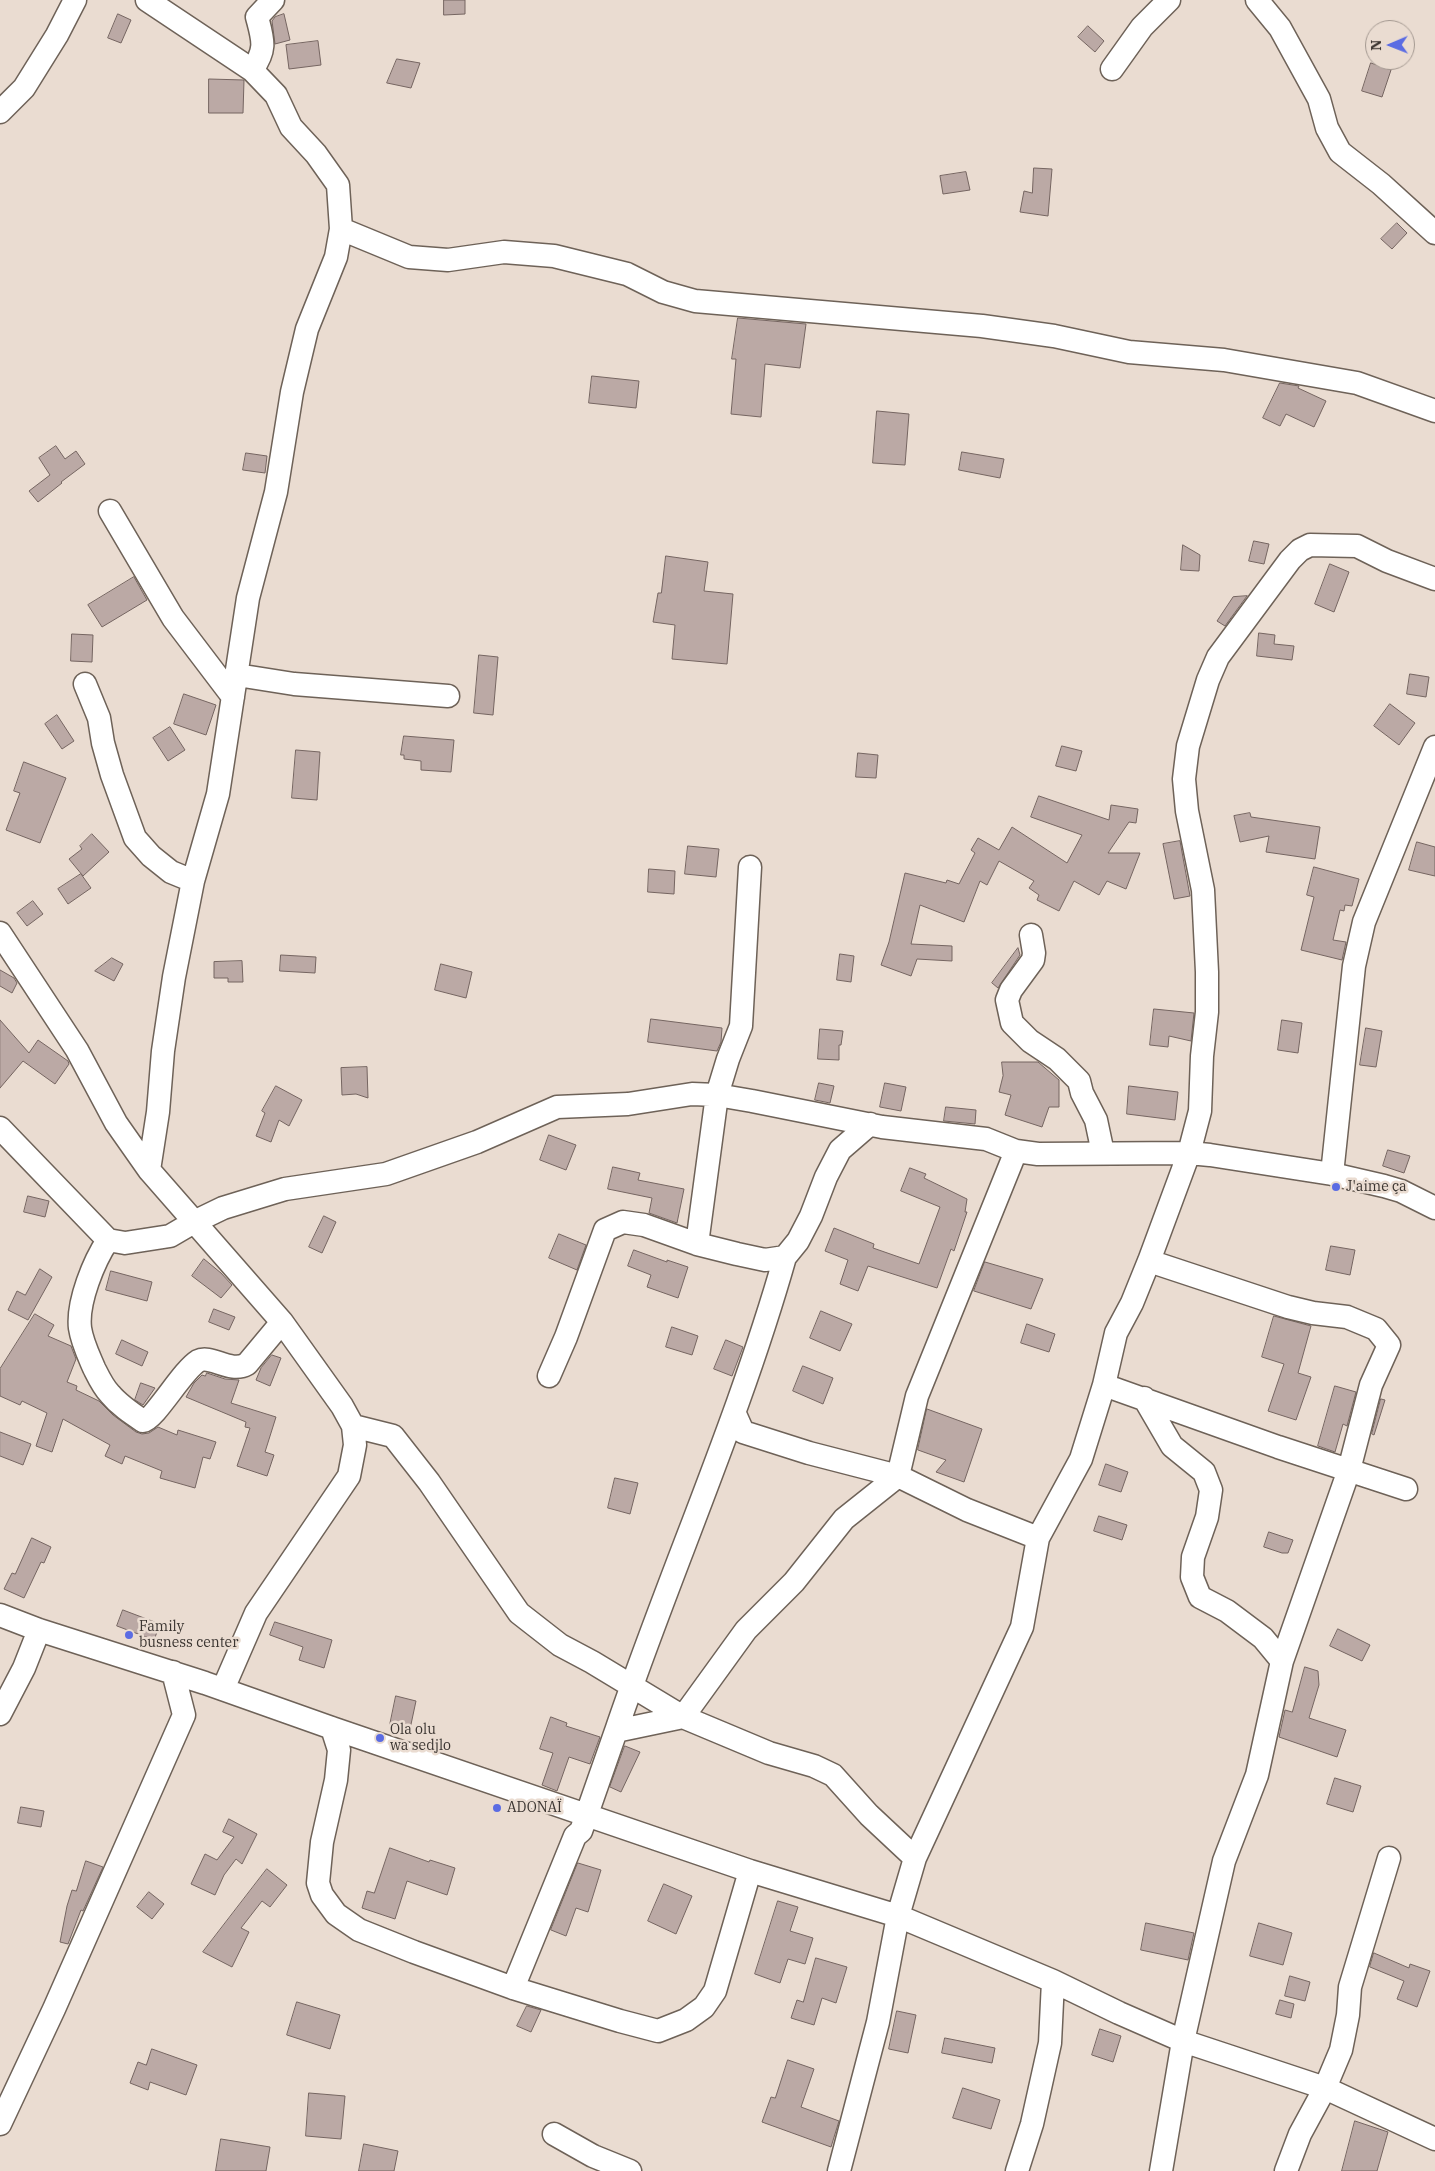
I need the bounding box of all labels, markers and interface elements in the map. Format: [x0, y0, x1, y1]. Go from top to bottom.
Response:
north arrow [1365, 20, 1415, 70]
text: N [1367, 40, 1385, 51]
place label: J'aime ça [1346, 1179, 1407, 1195]
marker: J'aime ça [1330, 1181, 1342, 1193]
place label: Family busness center [139, 1619, 238, 1651]
marker: Family busness center [123, 1629, 135, 1641]
place label: Ola olu wa sedjlo [390, 1722, 451, 1754]
marker: Ola olu wa sedjlo [374, 1732, 386, 1744]
place label: ADONAÏ [507, 1800, 562, 1816]
marker: ADONAÏ [491, 1802, 503, 1814]

